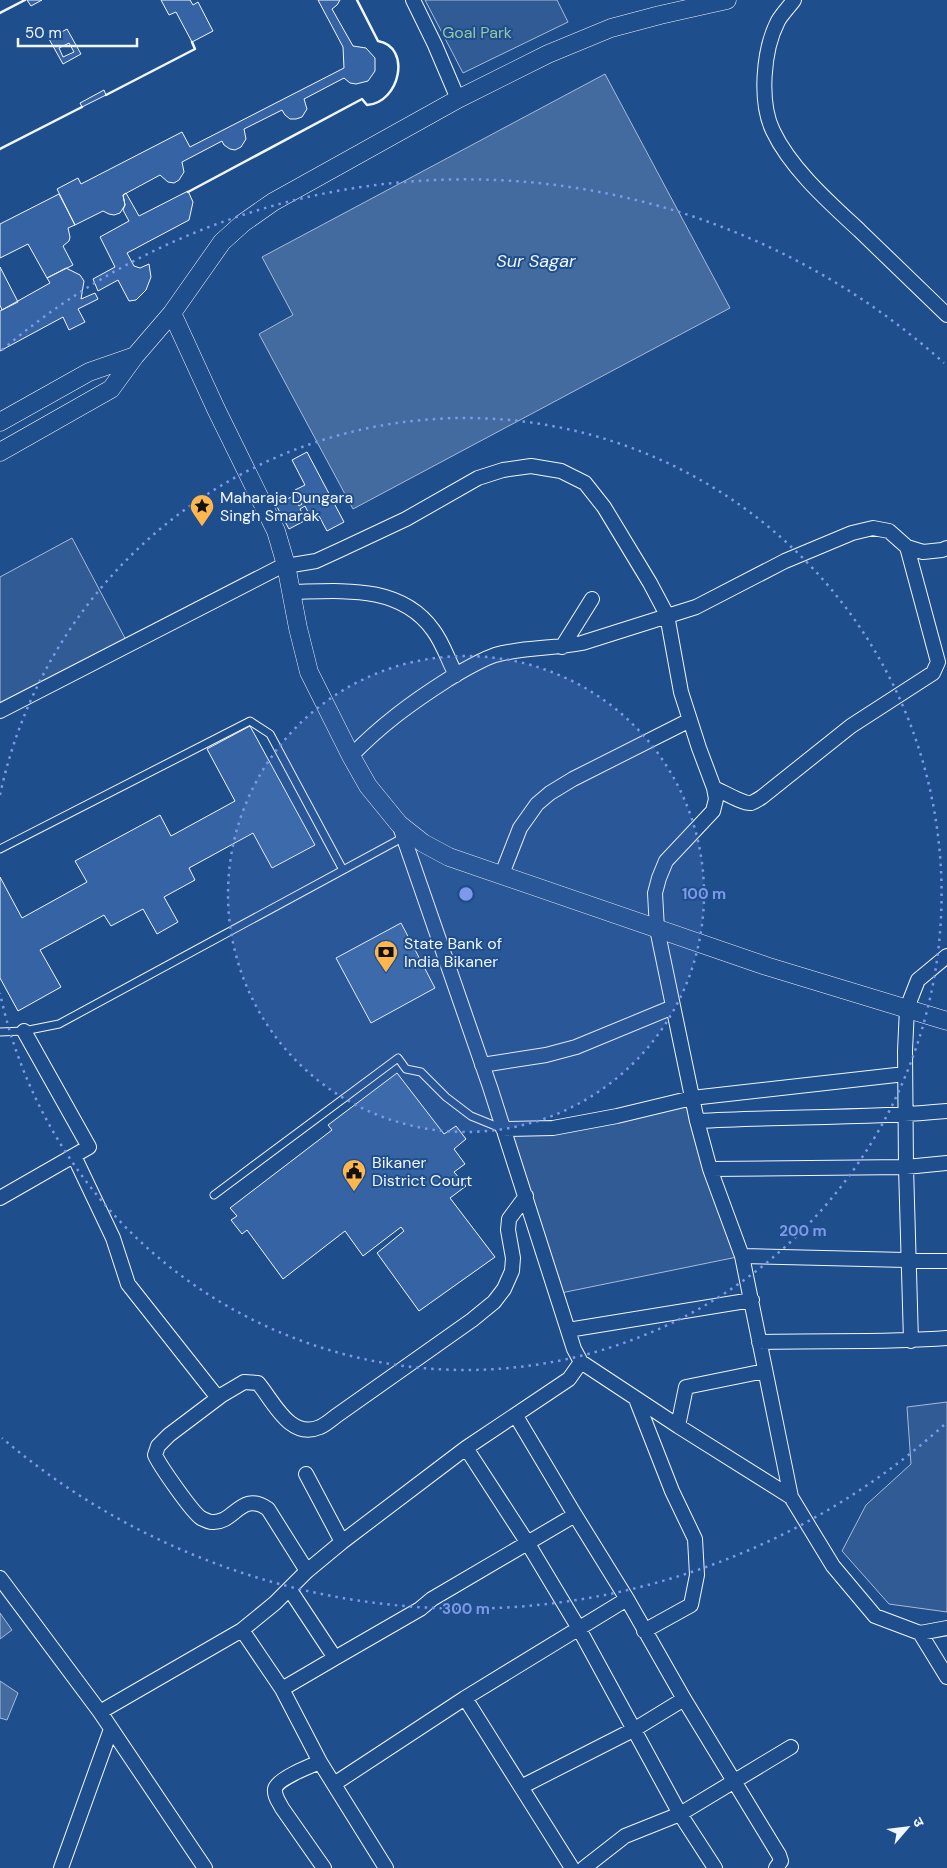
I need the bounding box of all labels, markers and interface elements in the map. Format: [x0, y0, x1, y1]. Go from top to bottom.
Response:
scale bar [18, 15, 136, 47]
park label: Goal Park [442, 22, 512, 43]
text: 50 m [25, 23, 62, 43]
water label: Sur Sagar [496, 249, 577, 273]
place label: Maharaja Dungara Singh Smarak [220, 487, 353, 526]
place icon: Maharaja Dungara Singh Smarak [189, 493, 215, 527]
text: 100 m [682, 884, 726, 904]
centre of rings [457, 885, 475, 903]
place label: State Bank of India Bikaner [404, 933, 502, 972]
bank icon: State Bank of India Bikaner [373, 939, 399, 973]
place label: Bikaner District Court [372, 1152, 472, 1191]
public building icon: Bikaner District Court [341, 1158, 367, 1192]
text: 200 m [779, 1221, 827, 1241]
text: 300 m [442, 1599, 490, 1619]
north arrow [882, 1803, 932, 1853]
text: उ [909, 1814, 929, 1830]

